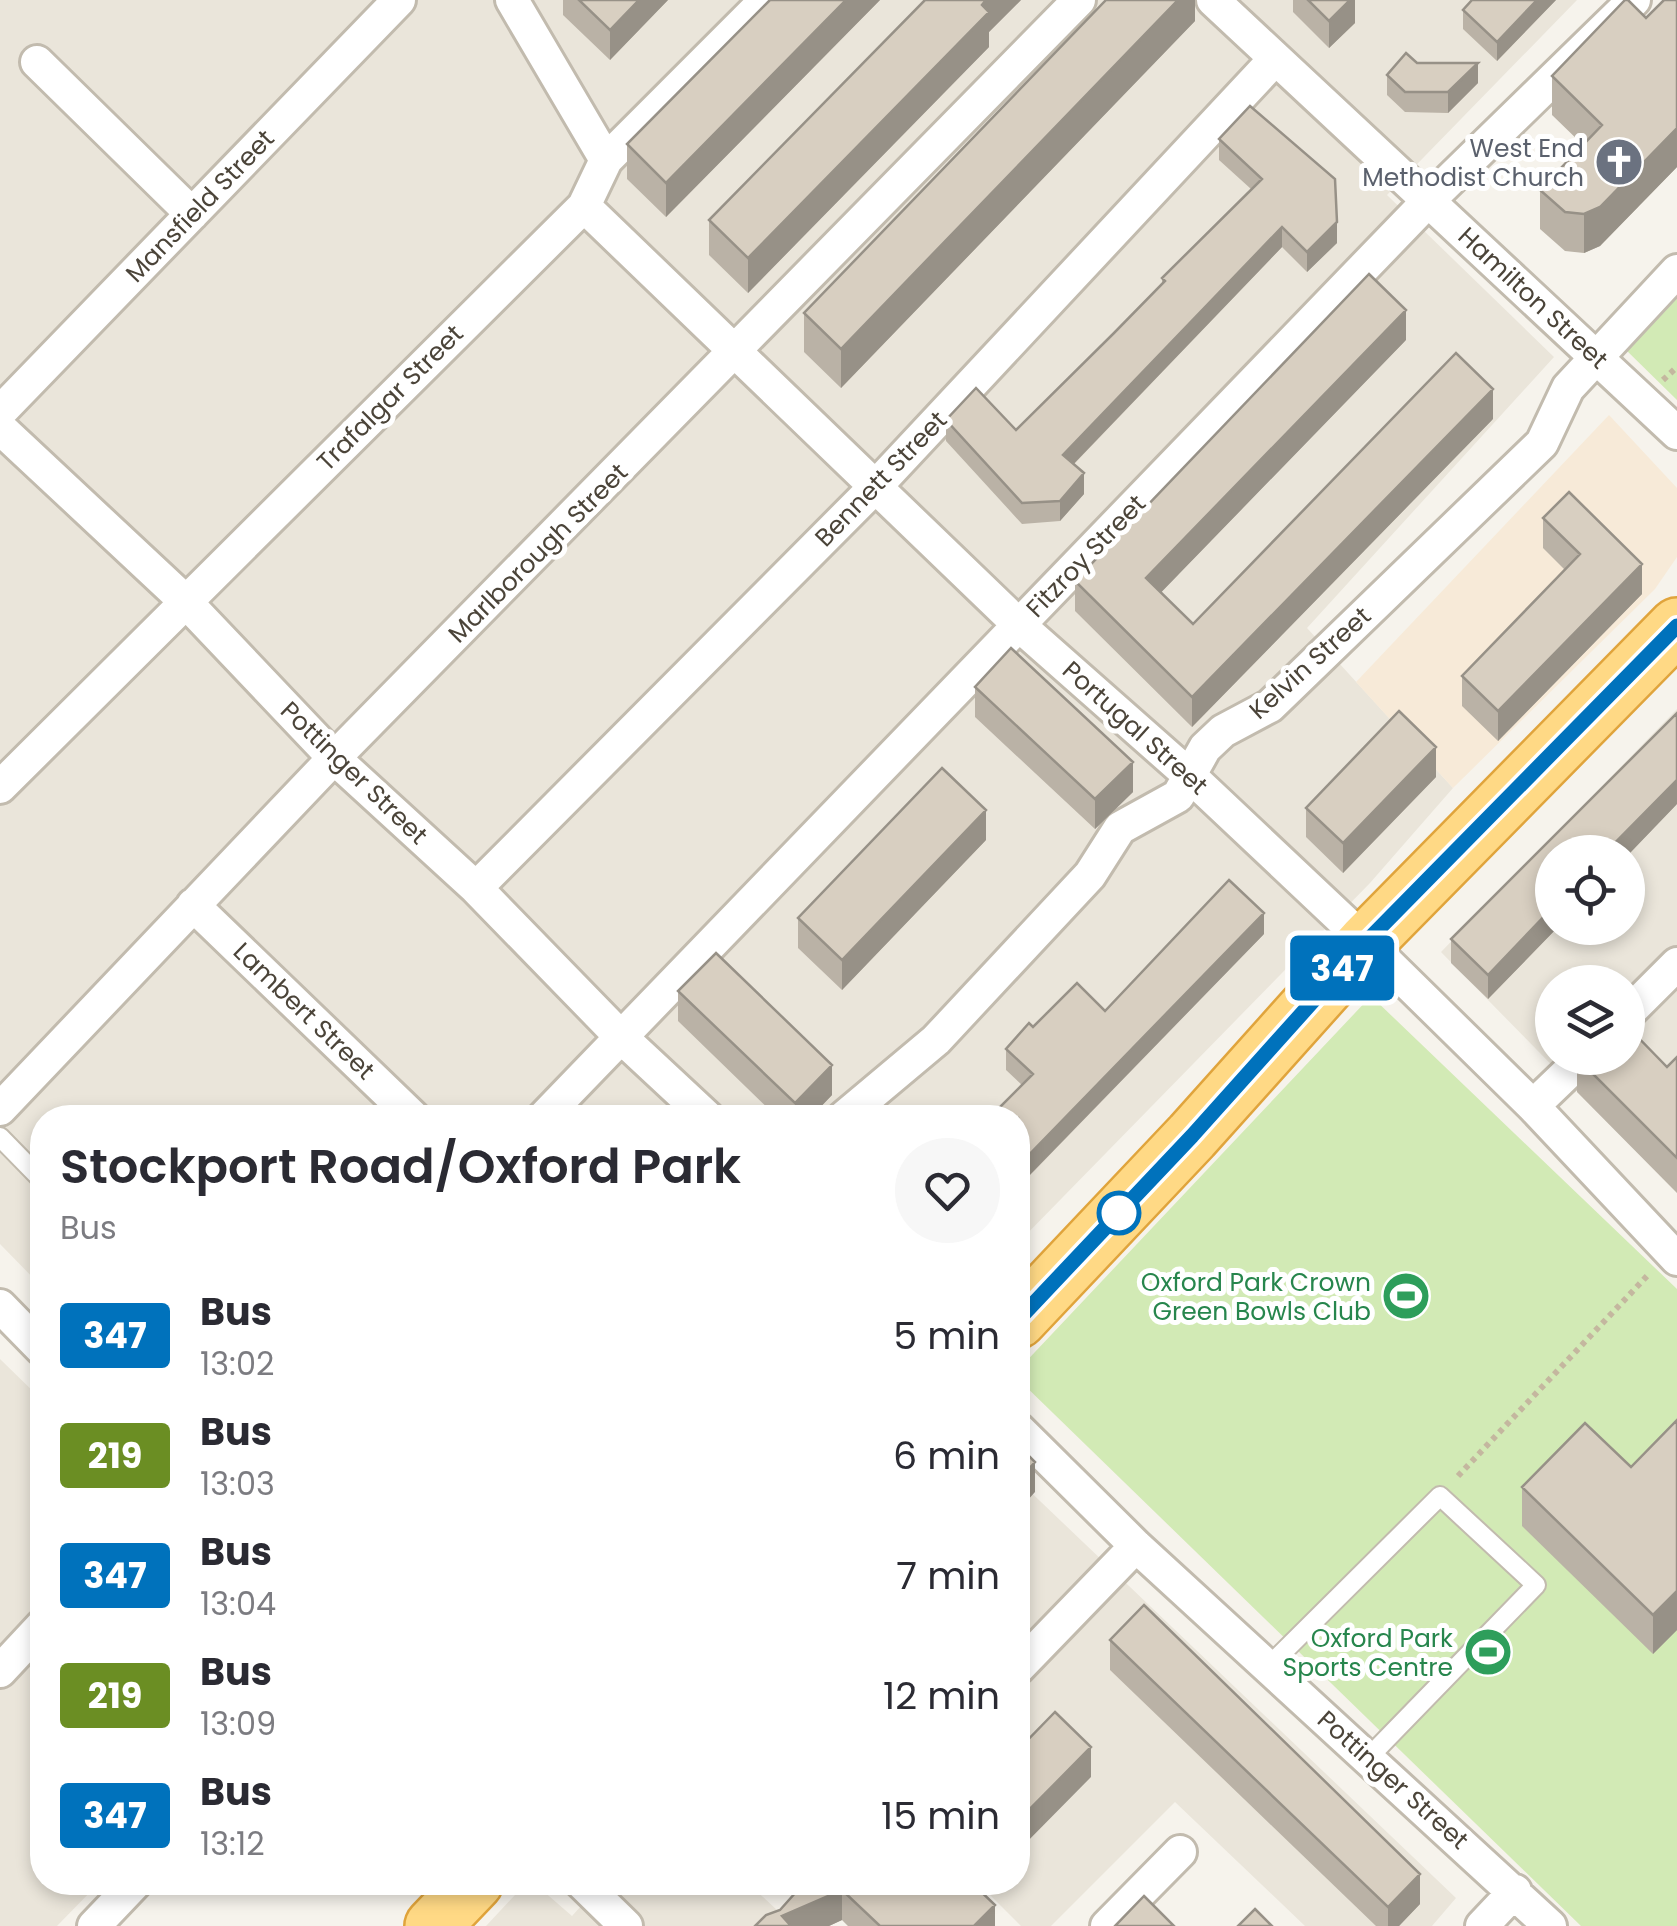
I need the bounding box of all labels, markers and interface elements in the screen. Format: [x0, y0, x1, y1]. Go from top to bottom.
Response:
street label: Mansfield Street [118, 122, 282, 290]
place label: West End Methodist Church [1362, 131, 1584, 195]
church icon: West End Methodist Church [1593, 136, 1645, 188]
street label: Hamilton Street [1450, 219, 1616, 377]
street label: Trafalgar Street [309, 317, 471, 479]
street label: Bennett Street [807, 403, 955, 555]
street label: Marlborough Street [440, 455, 636, 651]
street label: Fitzroy Street [1018, 487, 1154, 625]
street label: Kelvin Street [1242, 599, 1378, 727]
street label: Portugal Street [1055, 653, 1215, 803]
street label: Pottinger Street [273, 694, 435, 852]
map controls [1535, 835, 1645, 1075]
button: locate [1535, 835, 1645, 945]
street label: Lambert Street [226, 934, 382, 1088]
line badge: 347 [1284, 936, 1400, 1000]
text: 347 [1310, 944, 1374, 993]
button: layers [1535, 965, 1645, 1075]
text: Stockport Road/Oxford Park [60, 1133, 741, 1200]
button: heart [895, 1138, 1000, 1243]
unlabelled marker [1098, 1192, 1140, 1234]
text: Bus [60, 1205, 117, 1250]
place label: Oxford Park Crown Green Bowls Club [1141, 1265, 1371, 1329]
sports icon: Oxford Park Crown Green Bowls Club [1380, 1270, 1432, 1322]
text: Bus [200, 1285, 272, 1338]
text: 5 min [893, 1309, 1000, 1362]
text: 347 [83, 1311, 147, 1360]
text: 13:02 [200, 1341, 274, 1386]
text: Bus [200, 1405, 272, 1458]
text: 6 min [893, 1429, 1000, 1482]
text: 219 [88, 1431, 142, 1480]
text: 13:03 [200, 1461, 275, 1506]
text: Bus [200, 1525, 272, 1578]
text: 7 min [896, 1549, 1000, 1602]
text: 347 [83, 1551, 147, 1600]
text: 13:04 [200, 1581, 276, 1626]
place label: Oxford Park Sports Centre [1283, 1621, 1453, 1685]
sports icon: Oxford Park Sports Centre [1462, 1626, 1514, 1678]
text: Bus [200, 1645, 272, 1698]
text: 12 min [883, 1669, 1000, 1722]
text: 219 [88, 1671, 142, 1720]
text: 13:09 [200, 1701, 276, 1746]
street label: Pottinger Street [1310, 1703, 1476, 1857]
text: Bus [200, 1765, 272, 1818]
text: 15 min [881, 1789, 1000, 1842]
text: 347 [83, 1791, 147, 1840]
text: 13:12 [200, 1821, 265, 1866]

